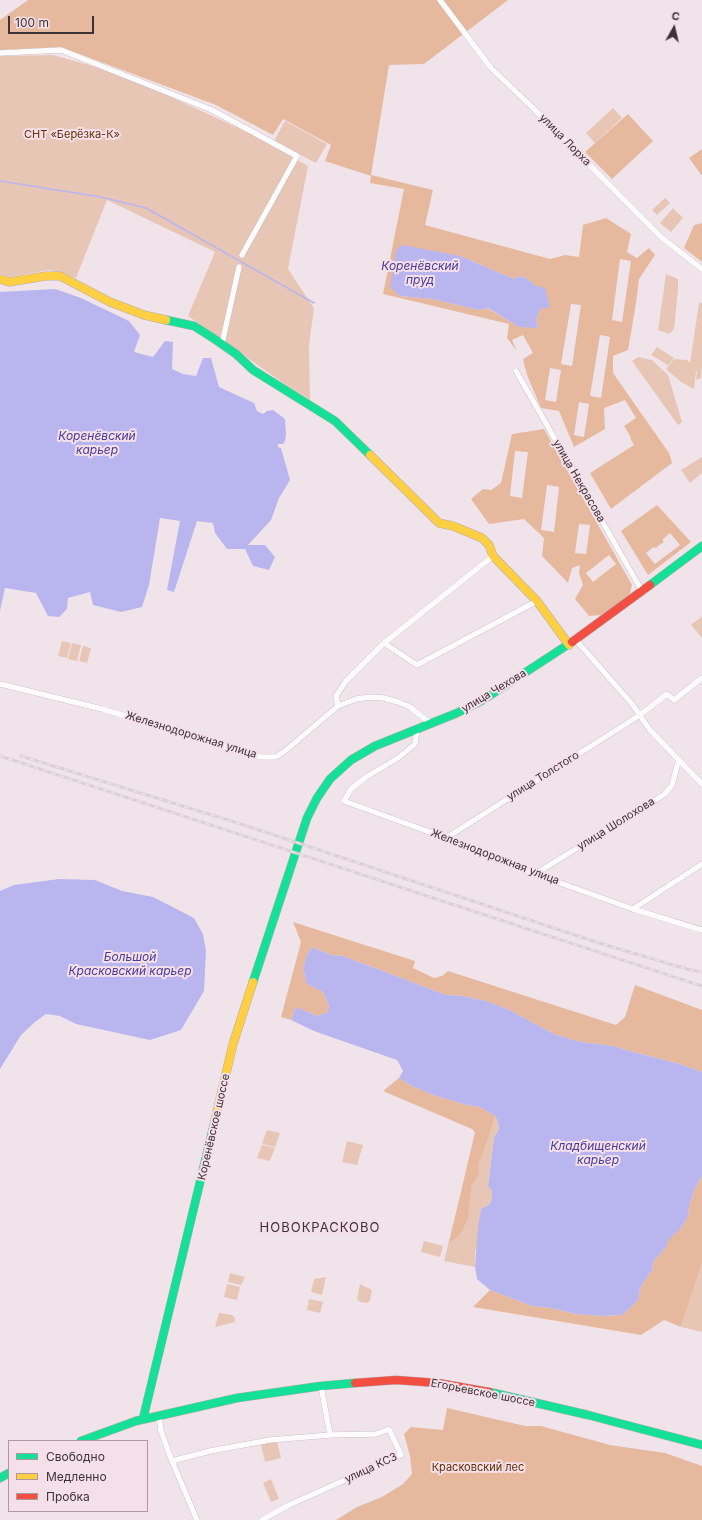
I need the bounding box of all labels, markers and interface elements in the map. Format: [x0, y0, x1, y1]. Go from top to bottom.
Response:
scale bar [10, 8, 96, 34]
north arrow [654, 8, 694, 48]
text: С [671, 9, 681, 24]
text: 100 m [15, 15, 49, 30]
street label: улица Лорха [536, 111, 594, 169]
park label: СНТ «Берёзка-К» [24, 128, 120, 142]
water label: Коренёвский пруд [381, 259, 459, 287]
water label: Коренёвский карьер [58, 429, 136, 457]
street label: улица Некрасова [550, 437, 608, 525]
street label: улица Чехова [459, 667, 529, 715]
street label: Железнодорожная улица [124, 709, 258, 761]
street label: улица Толстого [505, 749, 581, 803]
street label: улица Шолохова [575, 795, 657, 853]
street label: Железнодорожная улица [429, 826, 561, 888]
water label: Большой Красковский карьер [68, 950, 192, 978]
street label: Коренёвское шоссе [195, 1073, 233, 1181]
water label: Кладбищенский карьер [550, 1139, 646, 1167]
district label: НОВОКРАСКОВО [260, 1220, 380, 1236]
street label: Егорьевское шоссе [430, 1376, 536, 1410]
legend [8, 1440, 148, 1512]
text: Свободно [46, 1449, 105, 1464]
street label: улица КСЗ [343, 1450, 399, 1486]
park label: Красковский лес [432, 1461, 524, 1475]
text: Медленно [46, 1469, 107, 1484]
text: Пробка [46, 1489, 90, 1504]

